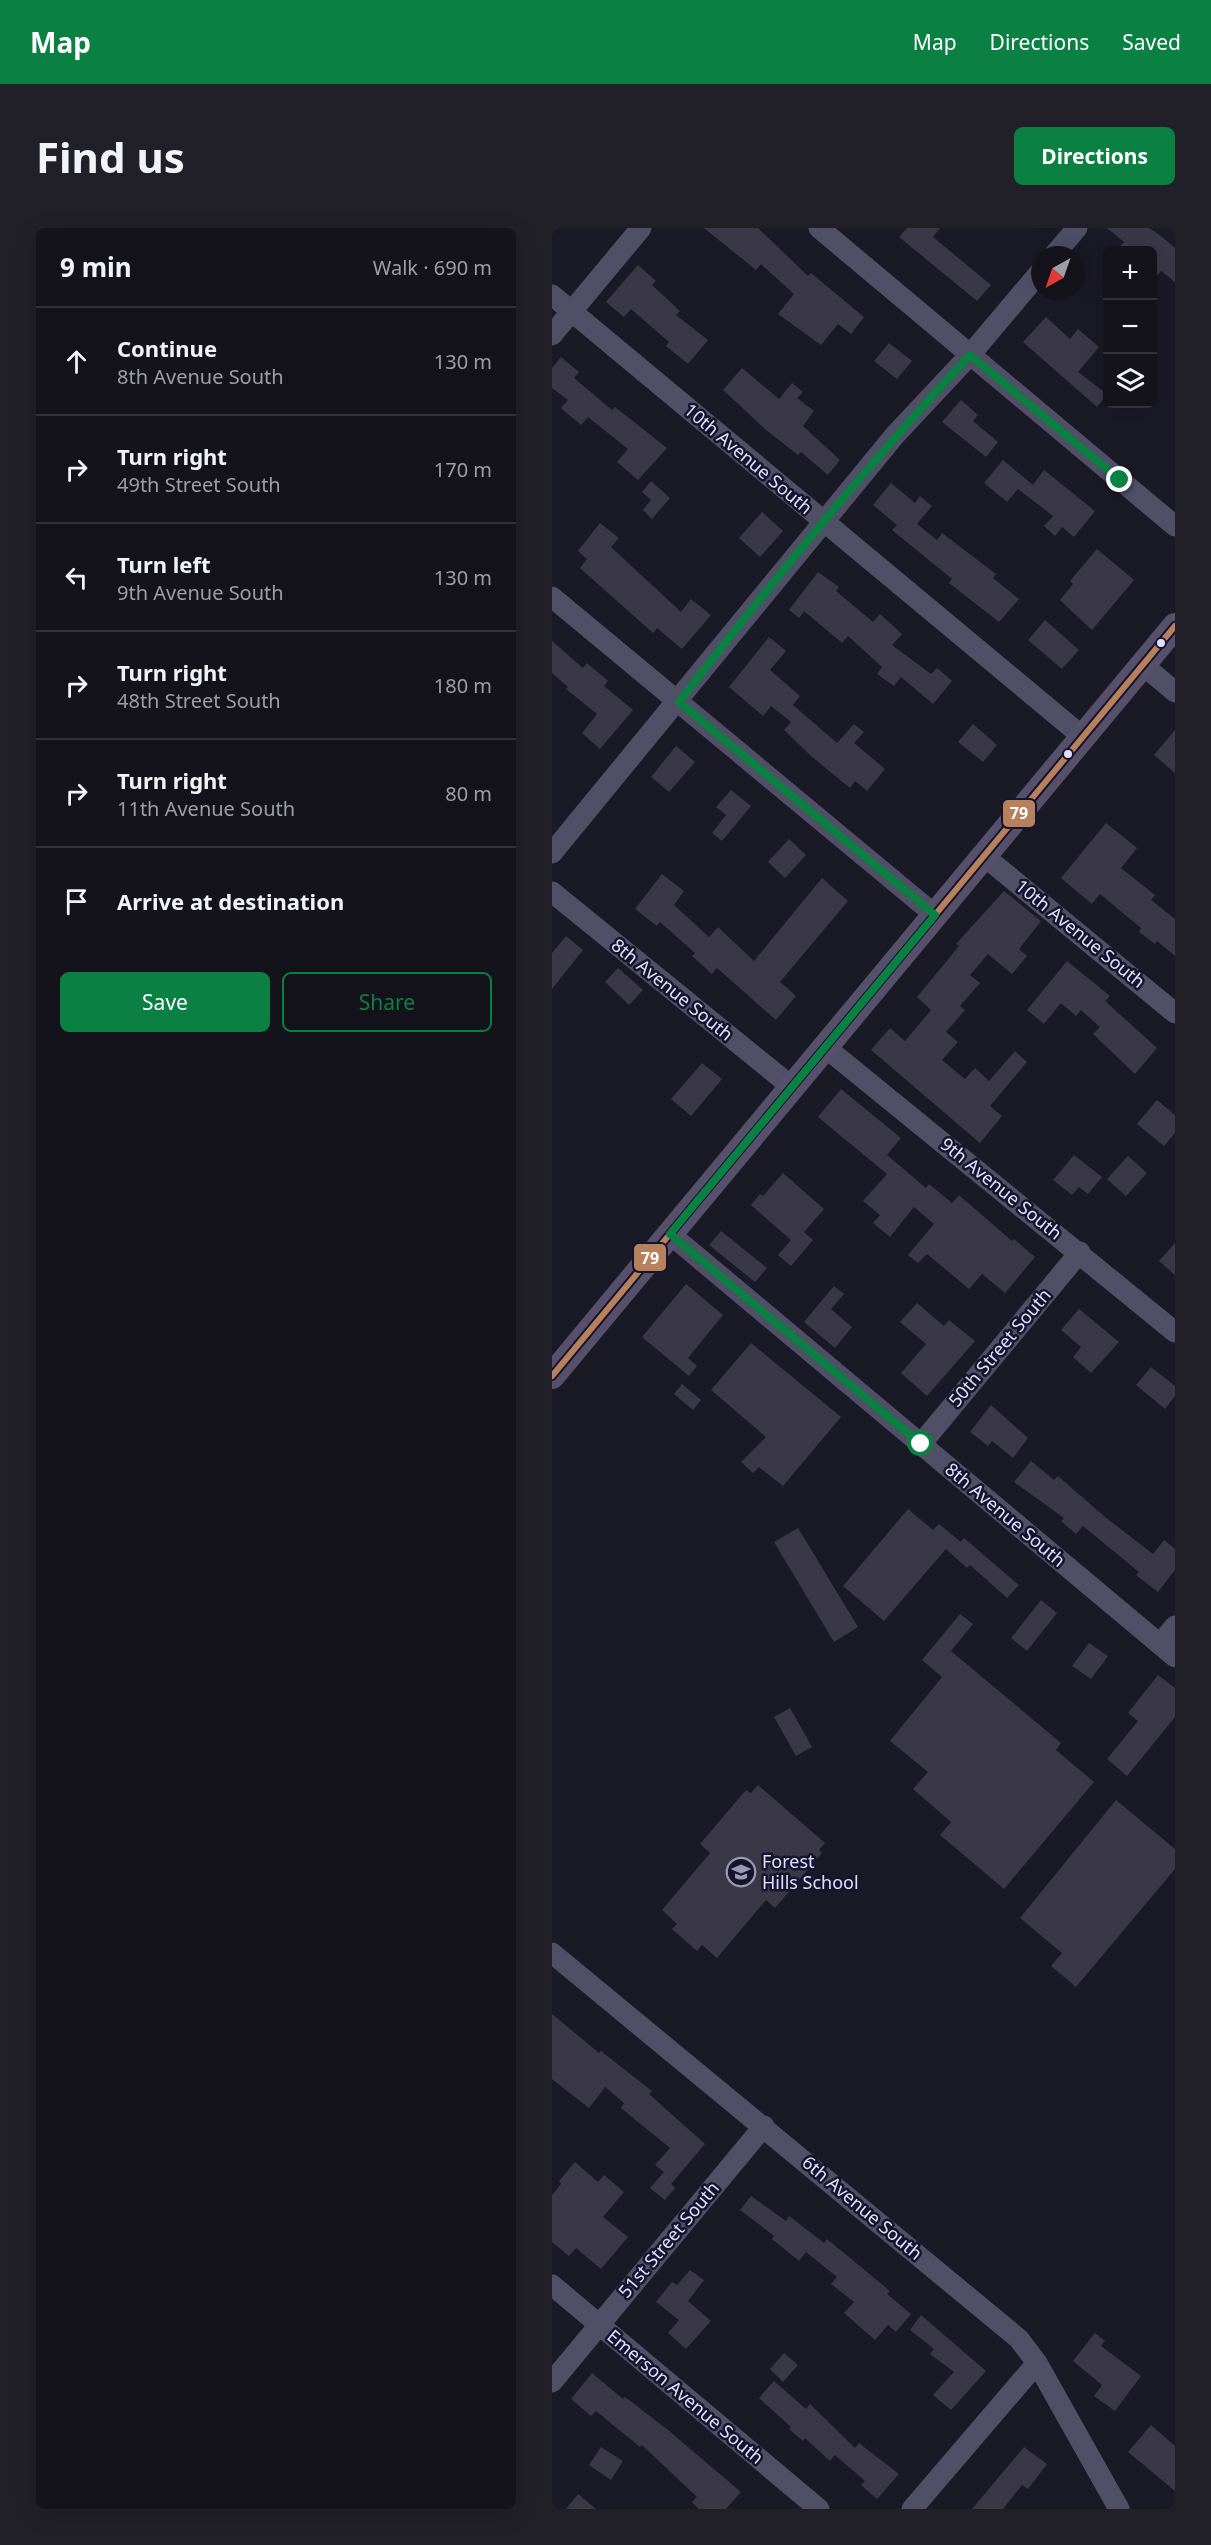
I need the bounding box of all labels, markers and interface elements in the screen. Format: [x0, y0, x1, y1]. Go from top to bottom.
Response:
text: Map [30, 23, 91, 61]
text: Map [913, 28, 957, 56]
text: Directions [990, 28, 1089, 56]
text: Saved [1122, 28, 1181, 56]
button: Directions [1014, 127, 1175, 185]
text: Find us [36, 128, 185, 185]
north arrow [1031, 246, 1085, 300]
map controls [1103, 246, 1157, 408]
button: + [1103, 246, 1157, 300]
text: 9 min [60, 249, 132, 285]
text: Walk · 690 m [373, 254, 492, 281]
button: − [1103, 300, 1157, 354]
text: Continue [117, 333, 217, 363]
icon: ahead [60, 345, 93, 378]
text: 130 m [434, 348, 492, 375]
button: layers [1103, 354, 1157, 408]
text: 8th Avenue South [117, 363, 284, 390]
street label: 10th Avenue South [680, 398, 818, 519]
text: Turn right [117, 441, 227, 471]
icon: right [60, 453, 93, 486]
text: 170 m [434, 456, 492, 483]
route end [1106, 466, 1132, 492]
text: 49th Street South [117, 471, 281, 498]
text: Turn left [117, 549, 211, 579]
icon: left [60, 561, 93, 594]
text: 130 m [434, 564, 492, 591]
text: 9th Avenue South [117, 579, 284, 606]
unlabelled marker [1155, 637, 1167, 649]
text: Turn right [117, 657, 227, 687]
icon: right [60, 669, 93, 702]
text: 180 m [434, 672, 492, 699]
text: 48th Street South [117, 687, 281, 714]
unlabelled marker [1062, 748, 1074, 760]
text: Turn right [117, 765, 227, 795]
icon: right [60, 777, 93, 810]
text: 80 m [445, 780, 492, 807]
text: 11th Avenue South [117, 795, 295, 822]
line badge: 79 [1002, 799, 1036, 828]
text: 79 [1010, 802, 1028, 824]
street label: 10th Avenue South [1011, 873, 1150, 993]
icon: arrive [60, 885, 93, 918]
text: Arrive at destination [117, 886, 344, 916]
street label: 8th Avenue South [607, 933, 738, 1046]
button: Save [60, 972, 270, 1032]
button: Share [282, 972, 492, 1032]
street label: 9th Avenue South [936, 1132, 1067, 1245]
line badge: 79 [633, 1243, 667, 1272]
text: 79 [641, 1247, 659, 1269]
street label: 50th Street South [943, 1283, 1056, 1412]
route start [907, 1430, 933, 1456]
street label: 8th Avenue South [940, 1457, 1071, 1572]
place label: Forest Hills School [762, 1849, 859, 1894]
school or university icon: Forest Hills School [725, 1856, 757, 1888]
street label: 6th Avenue South [797, 2150, 928, 2265]
street label: 51st Street South [612, 2176, 724, 2303]
street label: Emerson Avenue South [602, 2324, 769, 2469]

